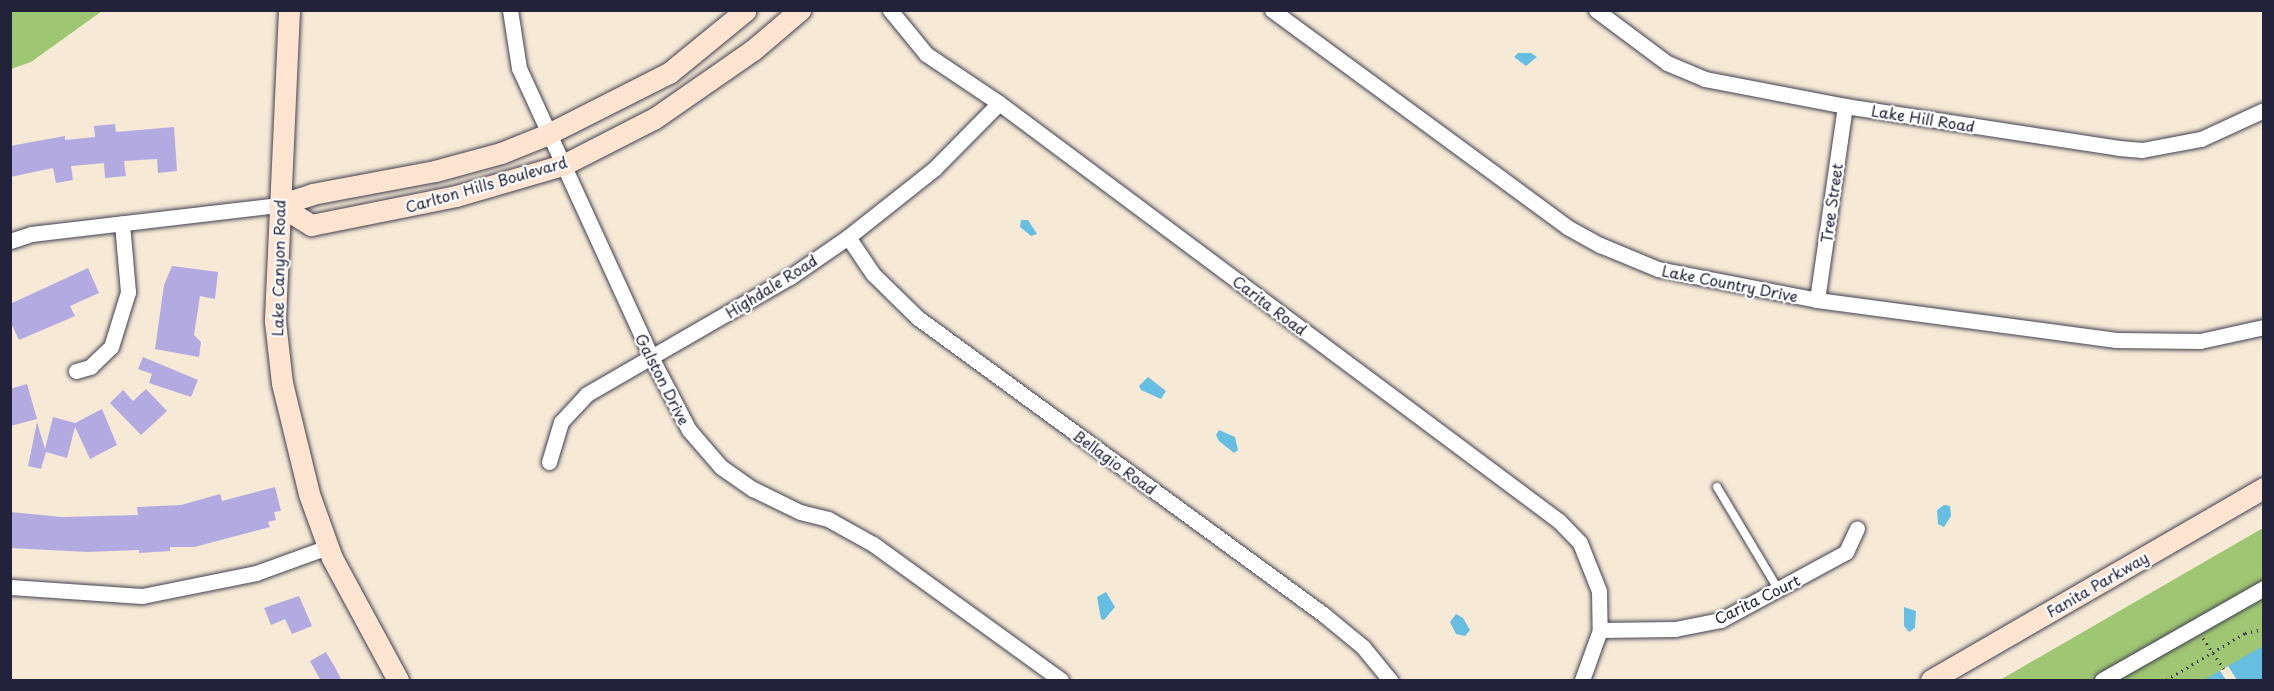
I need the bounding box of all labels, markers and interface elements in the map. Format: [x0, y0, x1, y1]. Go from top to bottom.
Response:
street label: Lake Hill Road [1870, 101, 1976, 135]
street label: Carlton Hills Boulevard [403, 152, 569, 216]
street label: Tree Street [1816, 161, 1846, 245]
street label: Lake Canyon Road [268, 200, 288, 336]
street label: Highdale Road [722, 251, 820, 321]
street label: Lake Country Drive [1659, 261, 1801, 305]
street label: Carita Road [1229, 271, 1311, 339]
street label: Galston Drive [632, 330, 694, 428]
street label: Bellagio Road [1070, 426, 1160, 498]
street label: Fanita Parkway [2043, 547, 2151, 621]
street label: Carita Court [1711, 570, 1803, 628]

